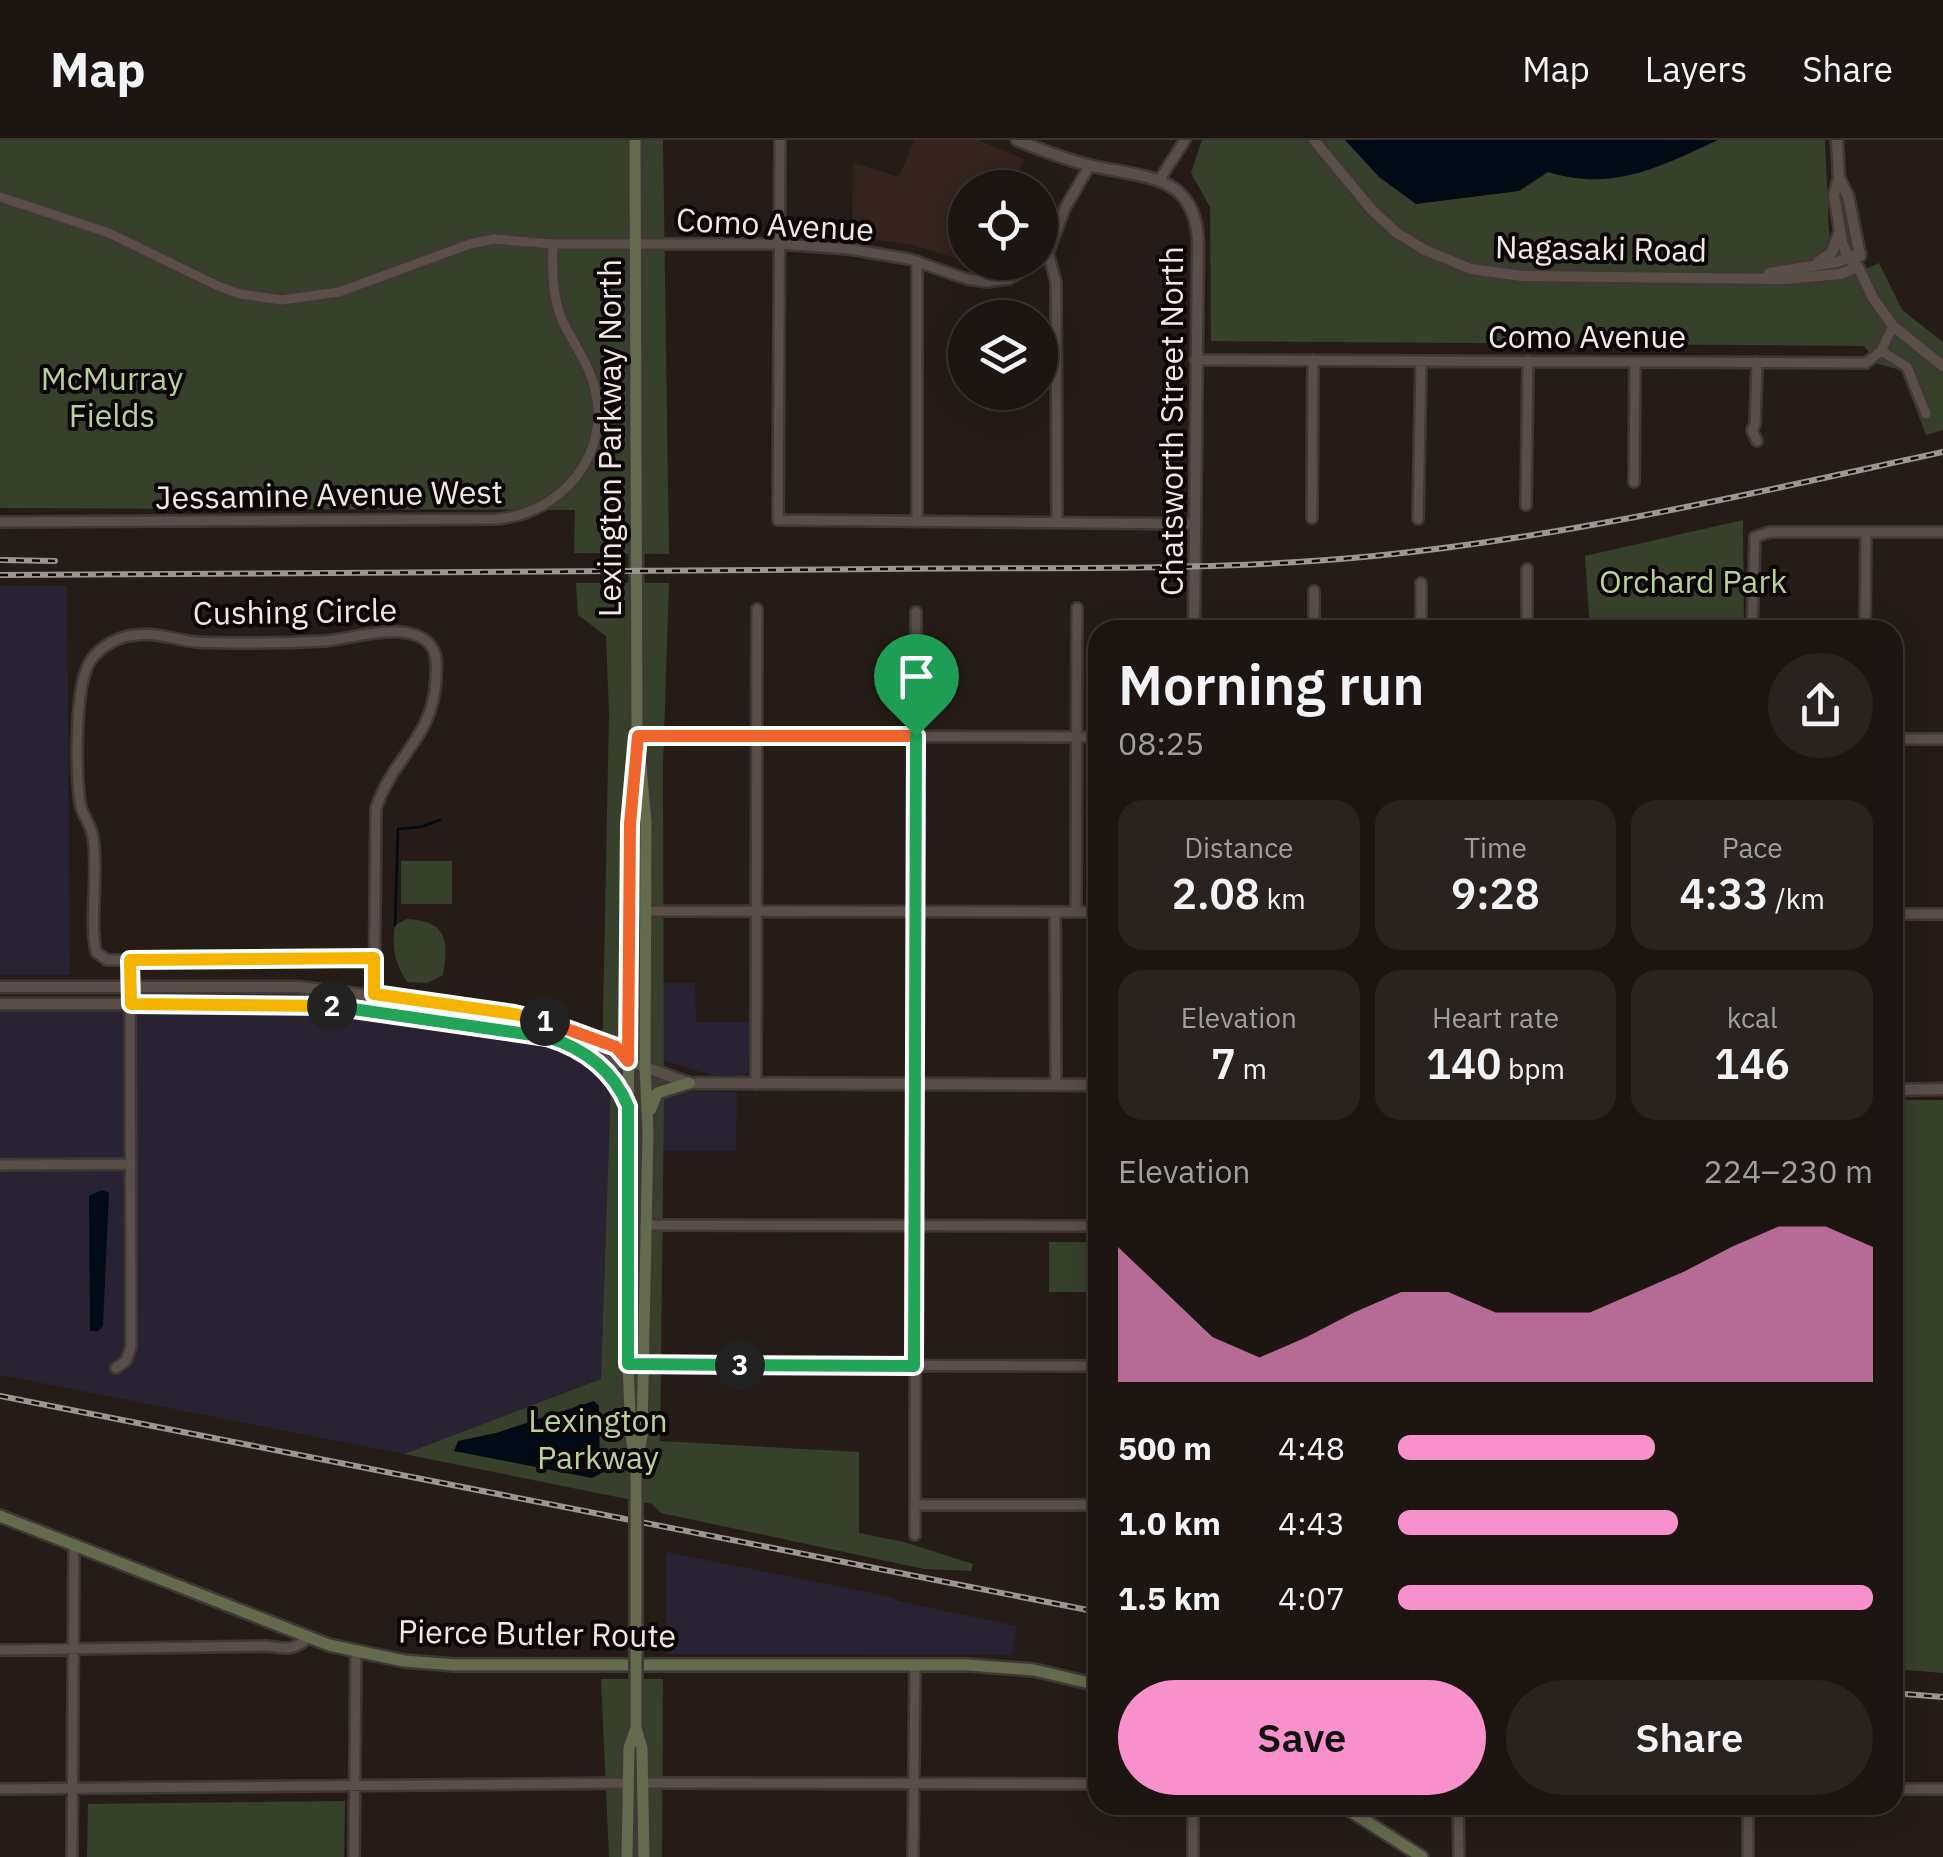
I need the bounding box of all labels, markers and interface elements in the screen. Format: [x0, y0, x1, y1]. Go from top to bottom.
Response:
text: Map [50, 38, 146, 100]
text: Map [1522, 46, 1590, 92]
text: Layers [1645, 46, 1747, 92]
text: Share [1802, 46, 1893, 92]
map controls [948, 170, 1058, 410]
button: locate [948, 170, 1058, 280]
street label: Como Avenue [675, 198, 875, 250]
street label: Nagasaki Road [1495, 225, 1707, 271]
street label: Chatsworth Street North [1150, 246, 1192, 596]
street label: Lexington Parkway North [588, 259, 630, 617]
button: layers [948, 300, 1058, 410]
street label: Como Avenue [1488, 315, 1686, 357]
park label: McMurray Fields [41, 357, 183, 436]
street label: Jessamine Avenue West [155, 470, 503, 518]
park label: Orchard Park [1599, 560, 1787, 602]
street label: Cushing Circle [193, 588, 397, 634]
pin [874, 634, 959, 737]
icon: arrive [889, 649, 944, 704]
text: Morning run [1118, 649, 1425, 720]
button: share [1768, 653, 1873, 758]
text: 08:25 [1118, 722, 1204, 764]
text: Distance [1184, 829, 1293, 866]
text: Time [1464, 829, 1527, 866]
text: Pace [1722, 829, 1783, 866]
text: 2.08 [1172, 866, 1260, 921]
text: 9:28 [1451, 866, 1540, 921]
text: 4:33 [1679, 866, 1768, 921]
text: km [1260, 880, 1306, 917]
text: /km [1768, 880, 1825, 917]
pin: 2 [307, 981, 357, 1031]
text: 2 [324, 987, 340, 1024]
pin: 1 [520, 996, 570, 1046]
text: Elevation [1181, 999, 1297, 1036]
text: Heart rate [1432, 999, 1559, 1036]
text: kcal [1727, 999, 1778, 1036]
text: 1 [537, 1002, 553, 1039]
text: 7 [1211, 1036, 1236, 1091]
text: 140 [1426, 1036, 1502, 1091]
text: 146 [1714, 1036, 1790, 1091]
text: m [1236, 1050, 1267, 1087]
text: bpm [1502, 1050, 1565, 1087]
text: Elevation [1118, 1150, 1251, 1192]
text: 224–230 m [1703, 1150, 1873, 1192]
pin: 3 [715, 1340, 765, 1390]
text: 3 [732, 1346, 748, 1383]
park label: Lexington Parkway [528, 1399, 668, 1478]
text: 500 m [1118, 1427, 1212, 1469]
text: 4:48 [1278, 1427, 1345, 1469]
text: 1.0 km [1118, 1502, 1221, 1544]
text: 4:43 [1278, 1502, 1345, 1544]
text: 1.5 km [1118, 1577, 1221, 1619]
text: 4:07 [1278, 1577, 1345, 1619]
street label: Pierce Butler Route [398, 1610, 676, 1656]
button: Save [1118, 1680, 1486, 1795]
button: Share [1506, 1680, 1873, 1795]

